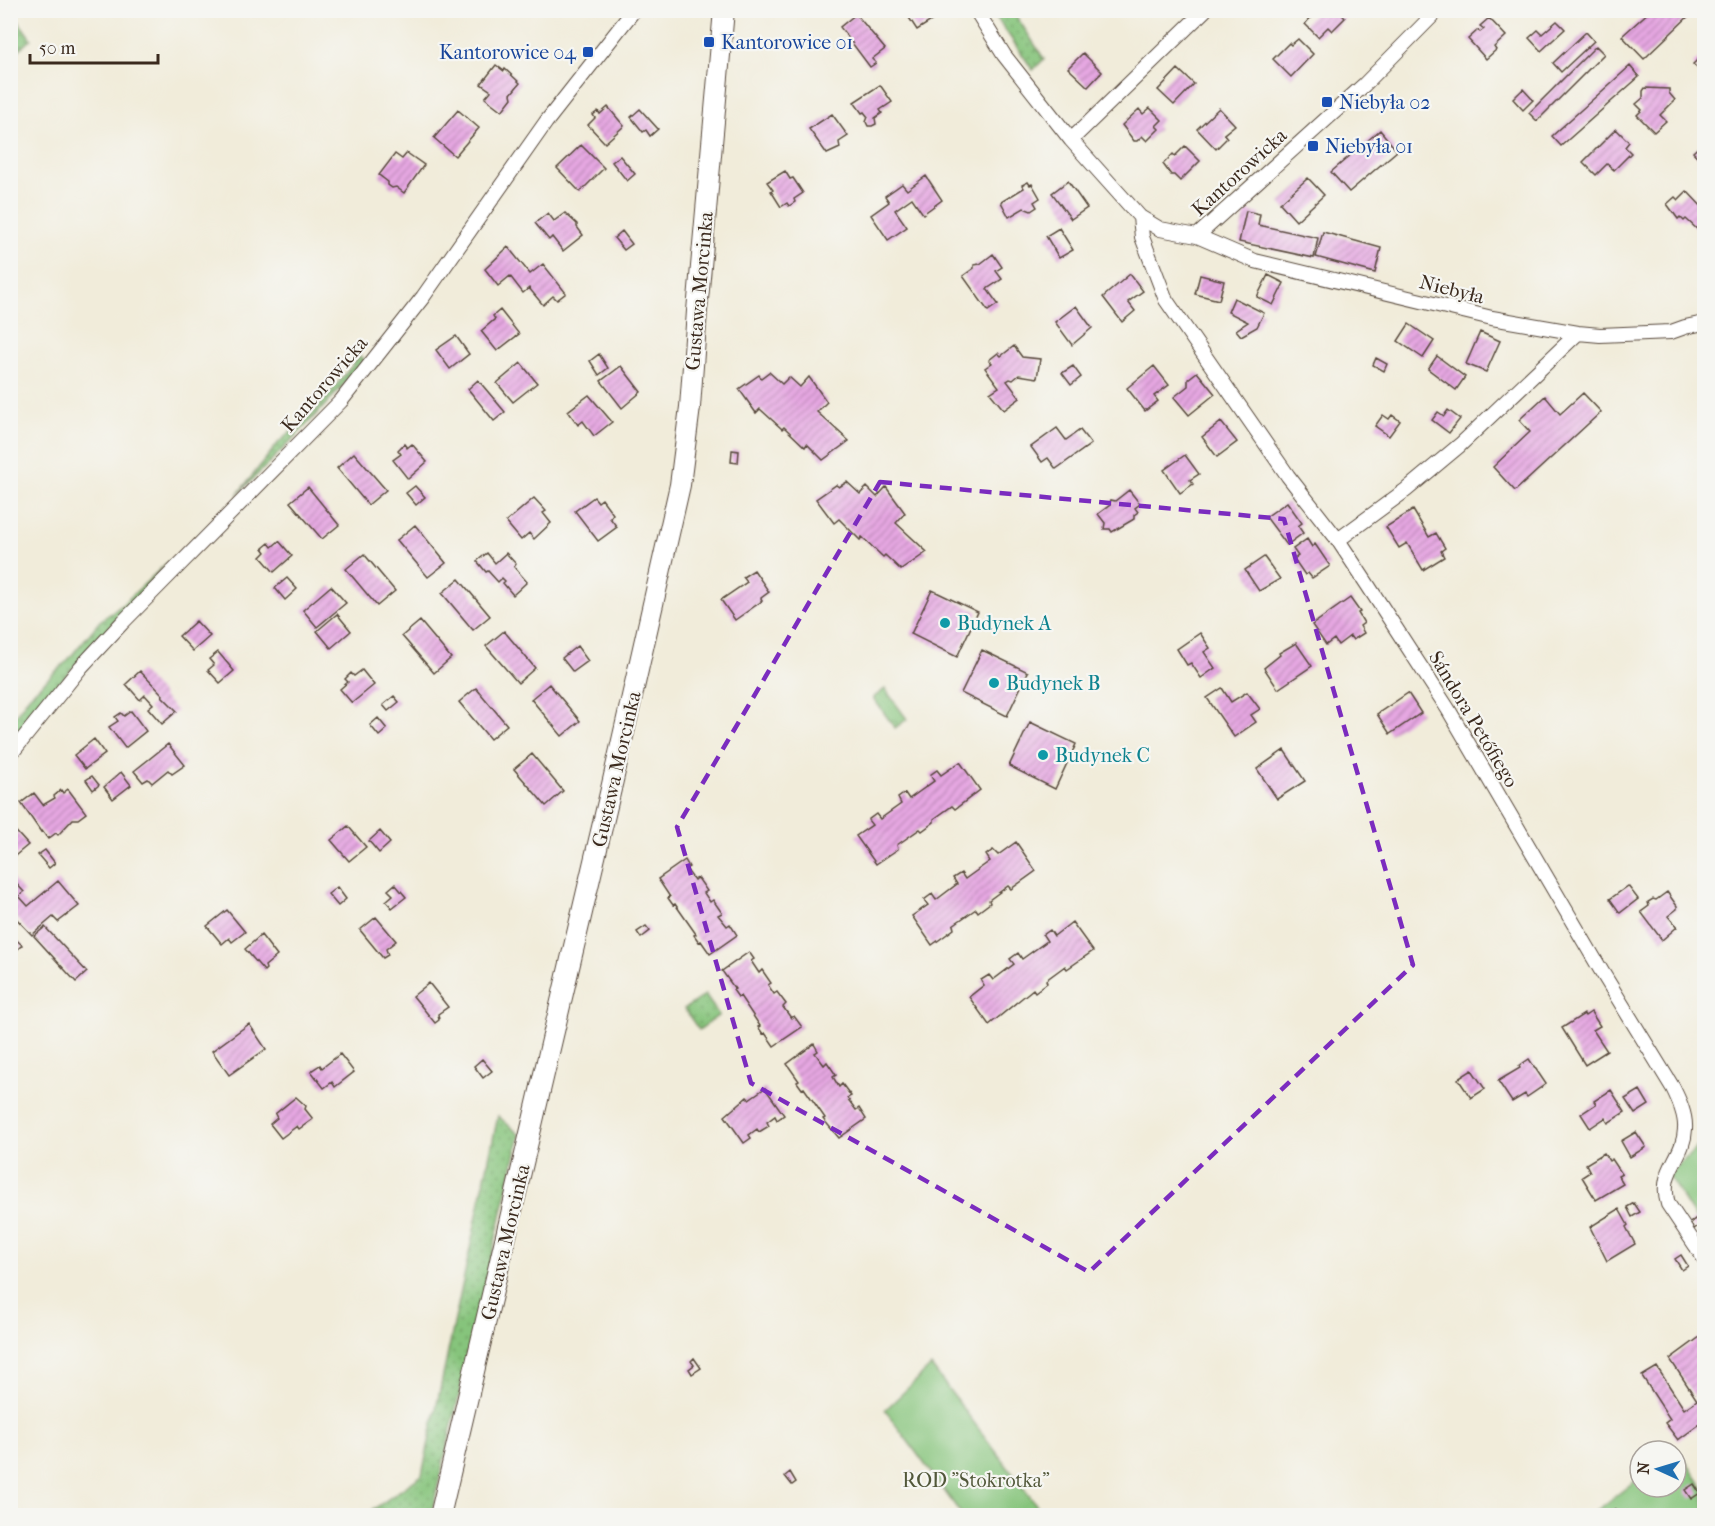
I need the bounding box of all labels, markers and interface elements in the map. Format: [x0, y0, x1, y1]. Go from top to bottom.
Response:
scale bar [30, 27, 158, 65]
place label: Kantorowice 01 [721, 31, 853, 54]
marker: Kantorowice 01 [702, 35, 716, 49]
text: 50 m [39, 38, 76, 59]
place label: Kantorowice 04 [439, 41, 577, 64]
marker: Kantorowice 04 [581, 45, 595, 59]
place label: Niebyła 02 [1339, 91, 1430, 114]
marker: Niebyła 02 [1320, 95, 1334, 109]
street label: Kantorowicka [1187, 123, 1292, 221]
place label: Niebyła 01 [1325, 135, 1413, 158]
marker: Niebyła 01 [1306, 139, 1320, 153]
street label: Gustawa Morcinka [681, 210, 718, 371]
street label: Niebyła [1417, 270, 1487, 309]
street label: Kantorowicka [276, 331, 373, 437]
place label: Budynek A [957, 612, 1052, 635]
marker: Budynek A [938, 616, 952, 630]
street label: Sándora Petőfiego [1424, 647, 1523, 791]
place label: Budynek B [1006, 672, 1100, 695]
marker: Budynek B [987, 676, 1001, 690]
street label: Gustawa Morcinka [587, 688, 646, 849]
place label: Budynek C [1055, 744, 1150, 767]
marker: Budynek C [1036, 748, 1050, 762]
street label: Gustawa Morcinka [476, 1161, 535, 1322]
north arrow [1628, 1439, 1688, 1499]
text: N [1634, 1460, 1653, 1475]
park label: ROD "Stokrotka" [902, 1469, 1050, 1492]

